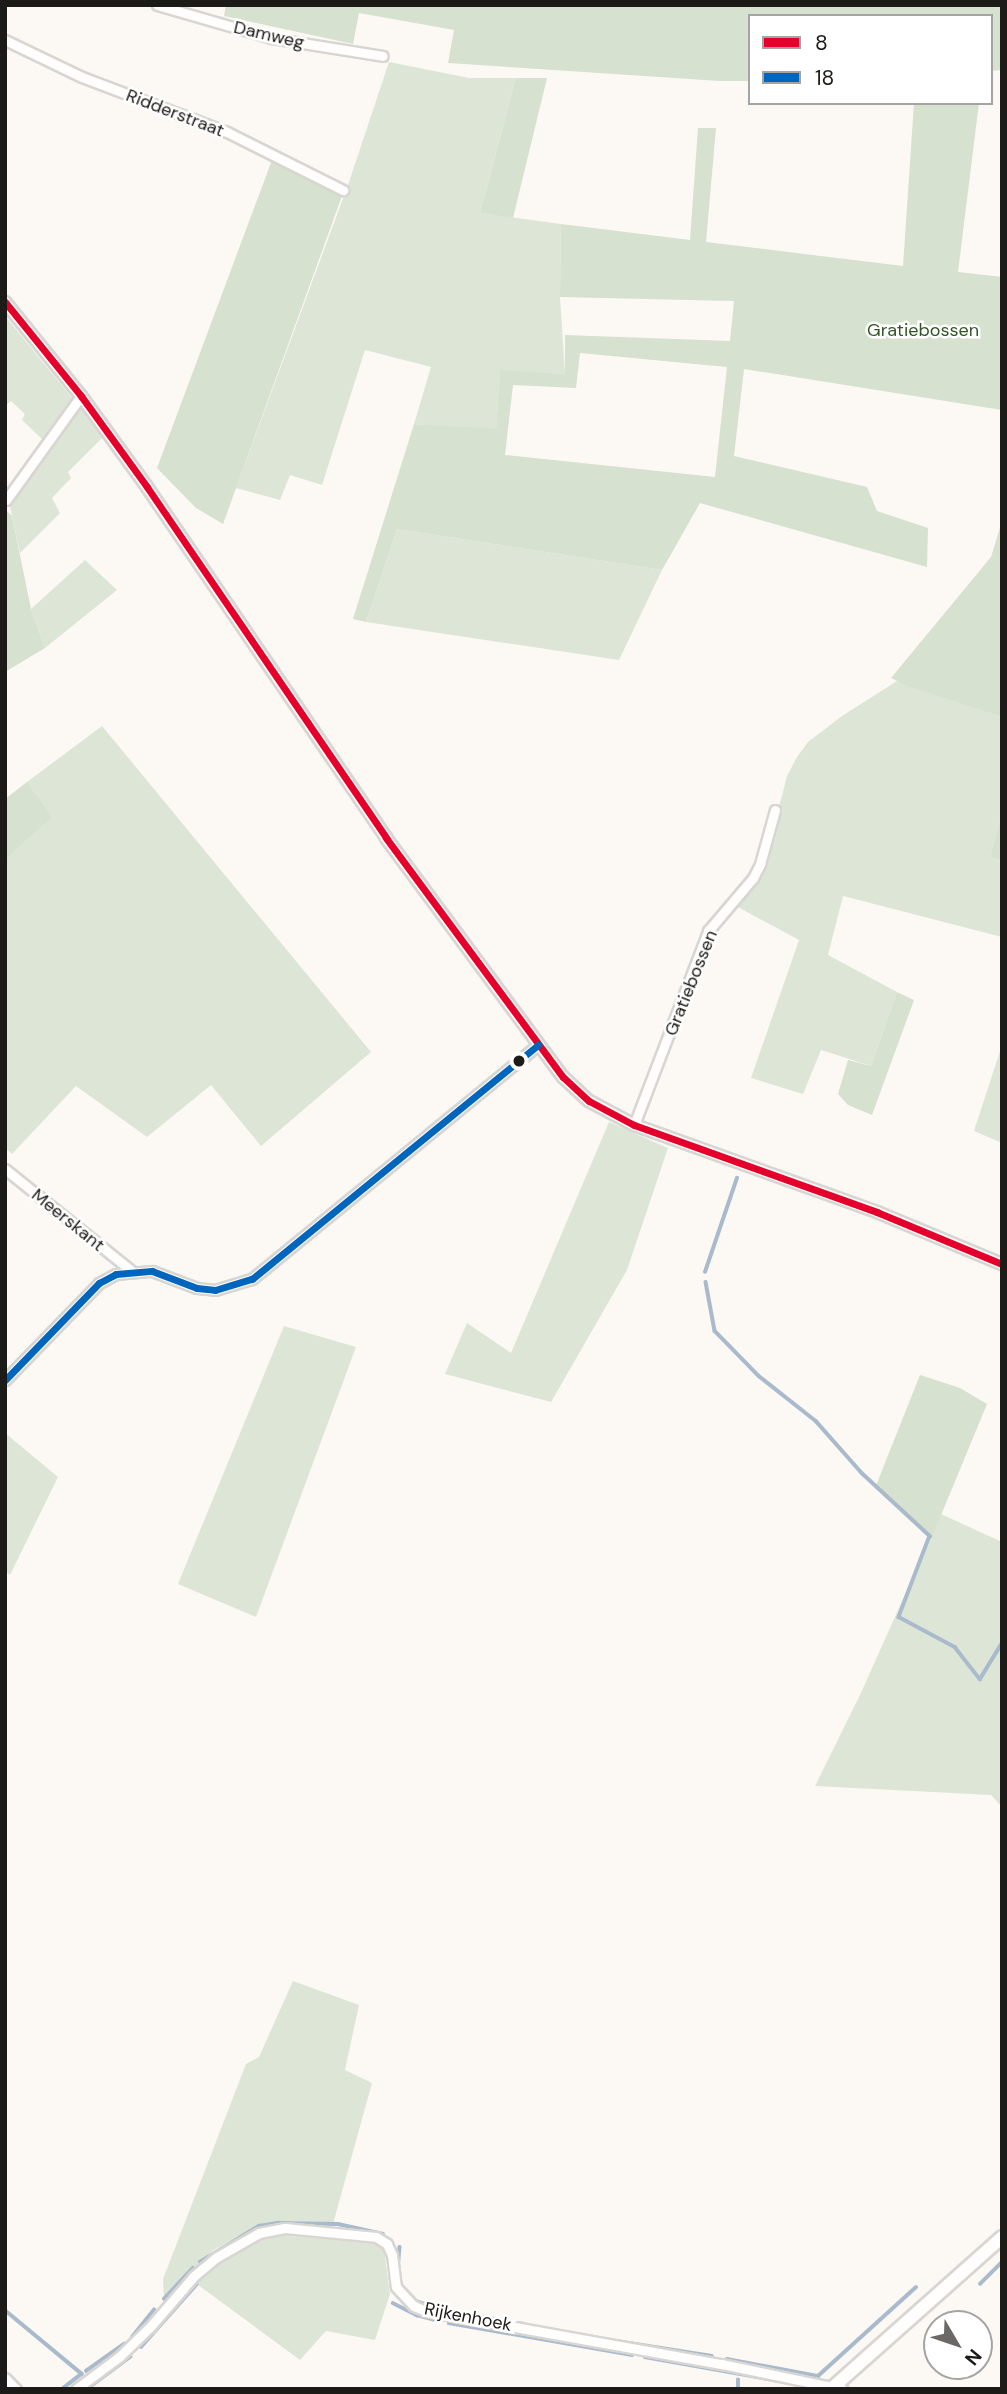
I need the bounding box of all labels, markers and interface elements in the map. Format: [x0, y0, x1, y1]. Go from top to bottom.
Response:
legend [748, 14, 993, 105]
street label: Damweg [232, 16, 306, 54]
text: 8 [815, 29, 828, 57]
text: 18 [815, 64, 834, 92]
street label: Ridderstraat [123, 84, 227, 142]
park label: Gratiebossen [867, 319, 979, 341]
street label: Gratiebossen [660, 927, 722, 1039]
unlabelled marker [512, 1054, 526, 1068]
street label: Meerskant [27, 1184, 109, 1256]
street label: Rijkenhoek [422, 2298, 514, 2336]
north arrow [923, 2310, 993, 2380]
text: N [959, 2344, 987, 2371]

